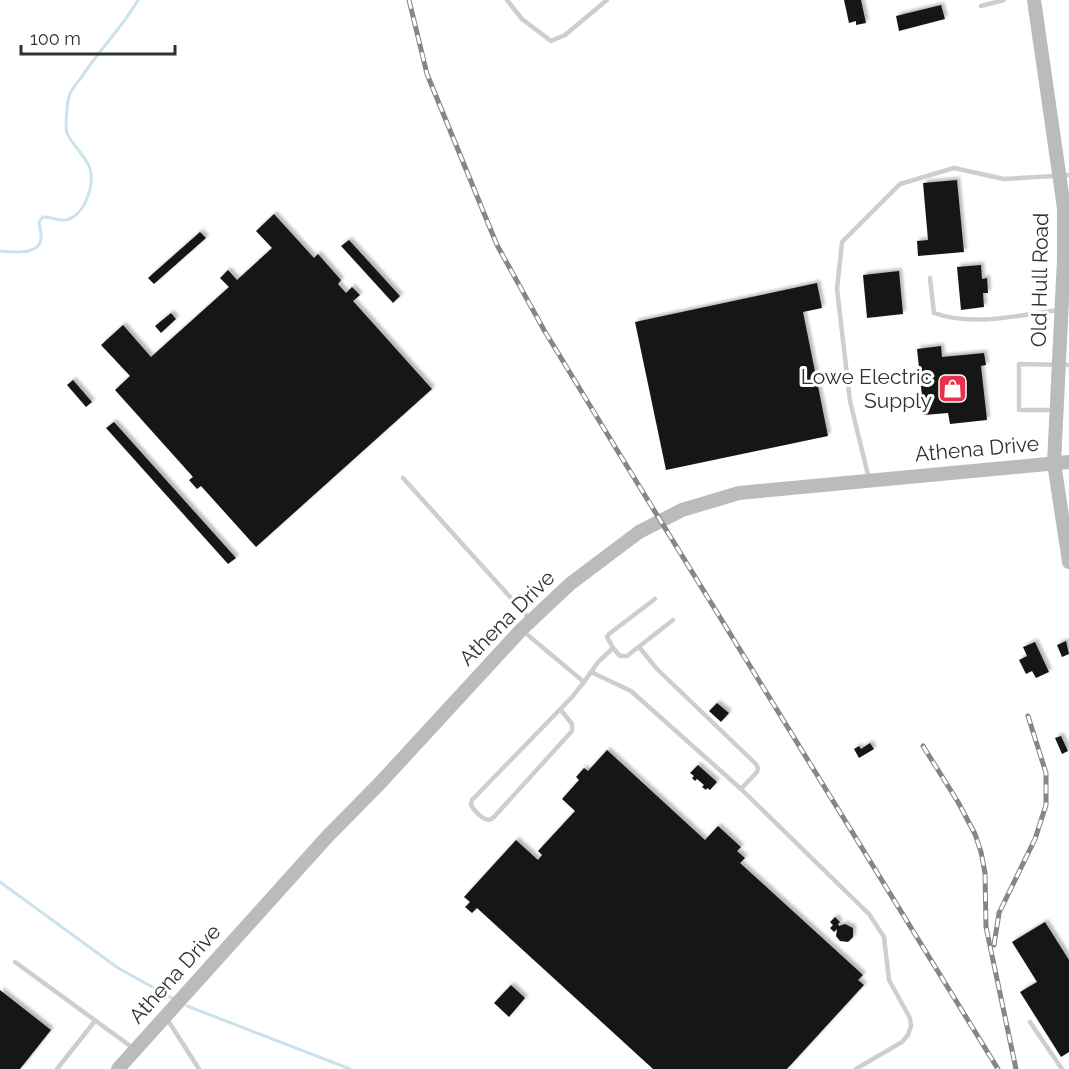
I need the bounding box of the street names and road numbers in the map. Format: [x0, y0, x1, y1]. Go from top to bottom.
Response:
street label: Old Hull Road [1026, 213, 1053, 347]
street label: Athena Drive [914, 431, 1040, 466]
street label: Athena Drive [454, 565, 560, 671]
street label: Athena Drive [124, 919, 226, 1028]

